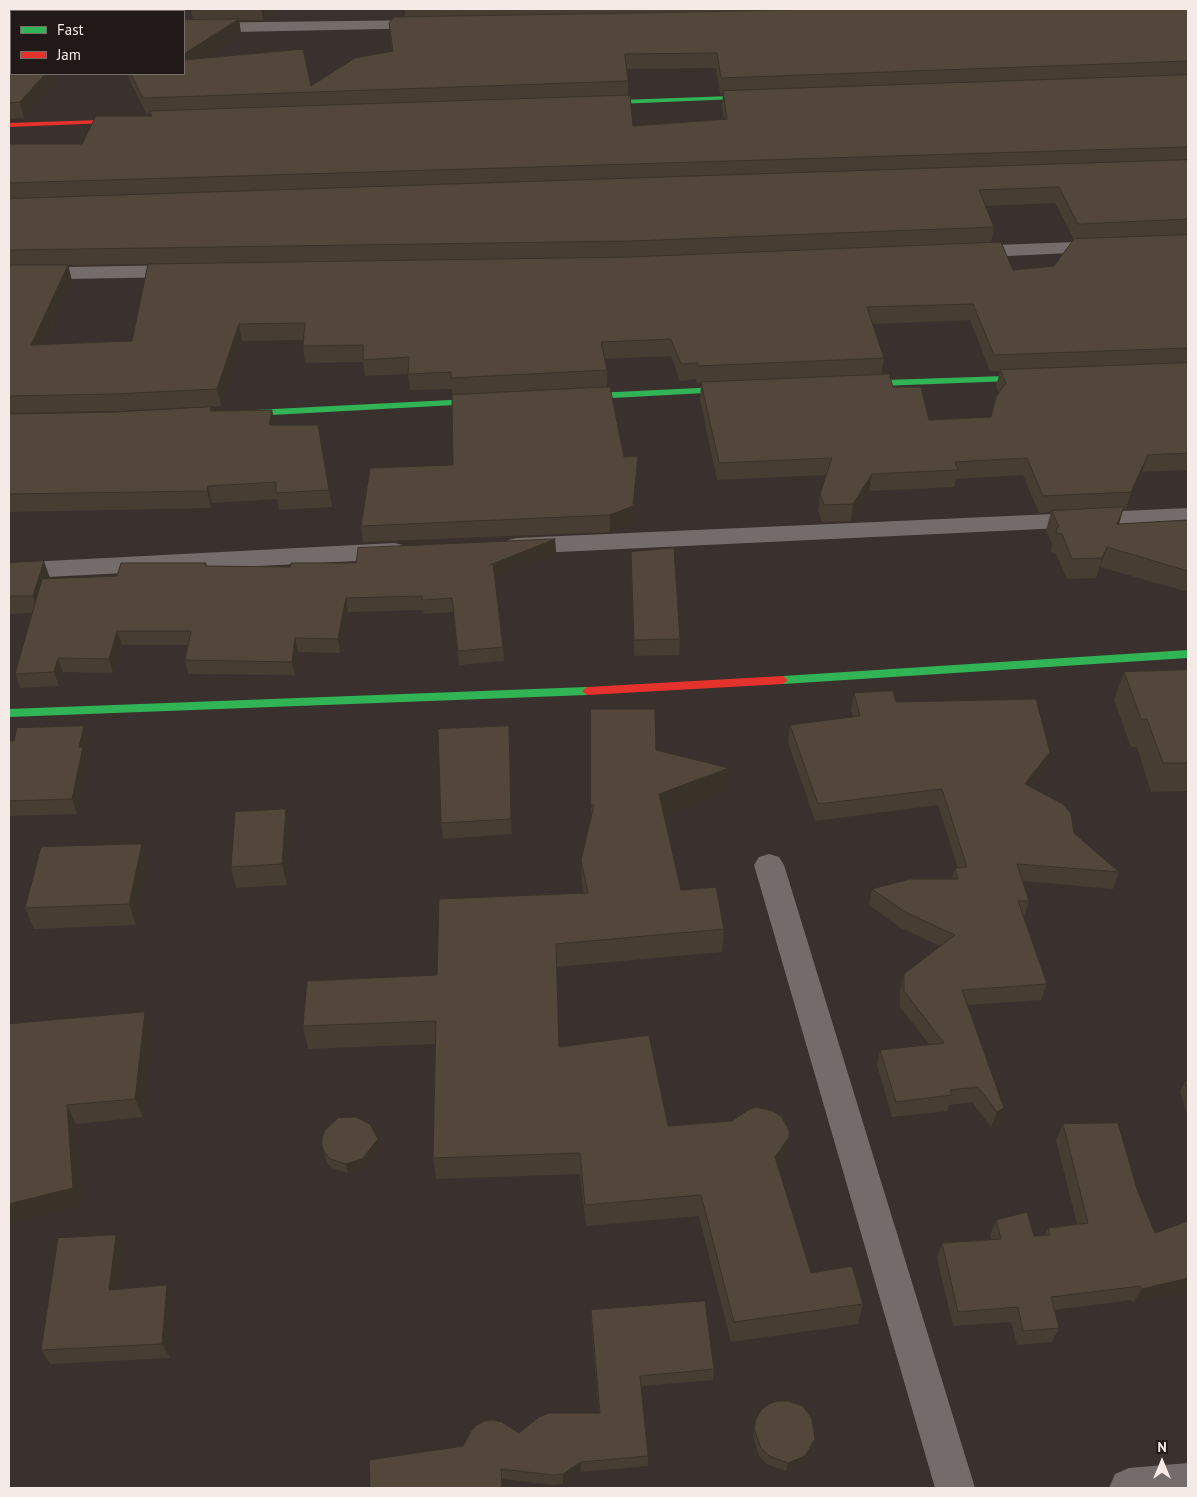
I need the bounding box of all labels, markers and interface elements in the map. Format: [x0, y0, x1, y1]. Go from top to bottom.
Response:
legend [10, 10, 185, 75]
text: Fast [57, 20, 84, 39]
text: Jam [57, 45, 81, 64]
north arrow [1137, 1437, 1187, 1487]
text: N [1157, 1438, 1167, 1456]

